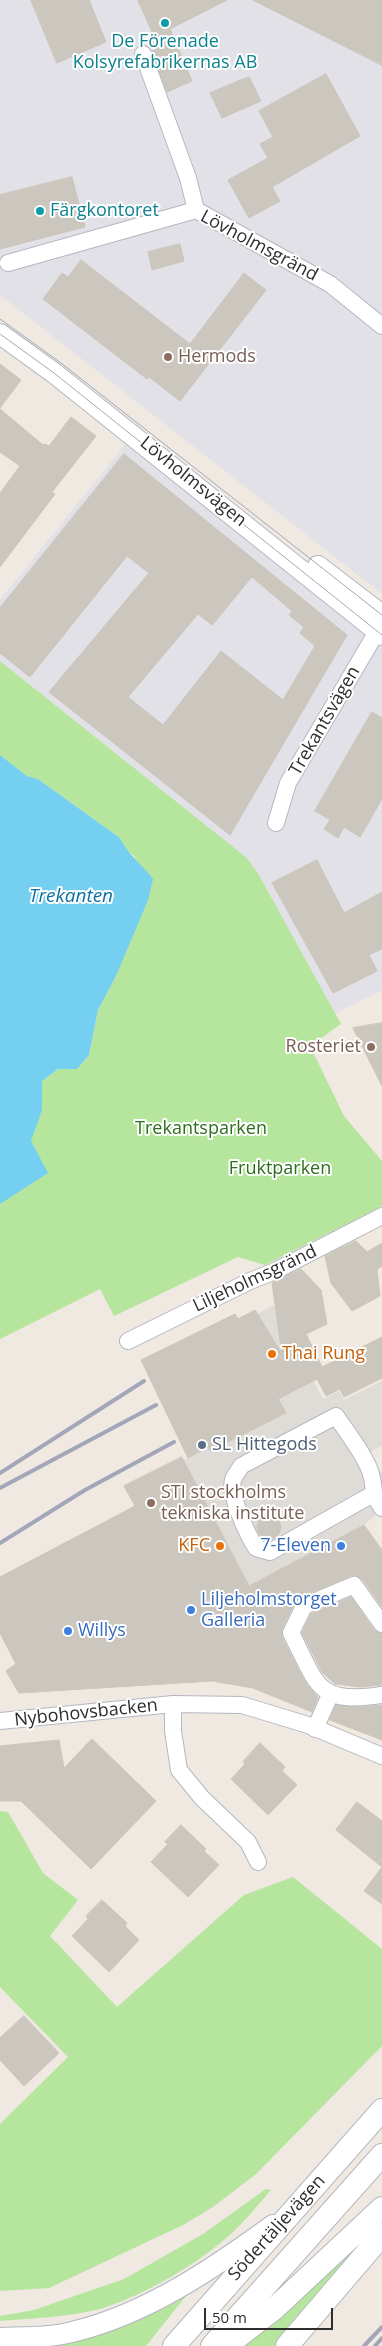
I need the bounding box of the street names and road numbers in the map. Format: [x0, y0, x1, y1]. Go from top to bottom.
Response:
street label: Lövholmsgränd [197, 206, 321, 286]
street label: Lövholmsvägen [135, 432, 251, 532]
street label: Trekantsvägen [285, 662, 365, 780]
street label: Liljeholmsgränd [190, 1241, 320, 1317]
street label: Nybohovsbacken [13, 1695, 159, 1731]
street label: Södertäljevägen [224, 2171, 330, 2285]

